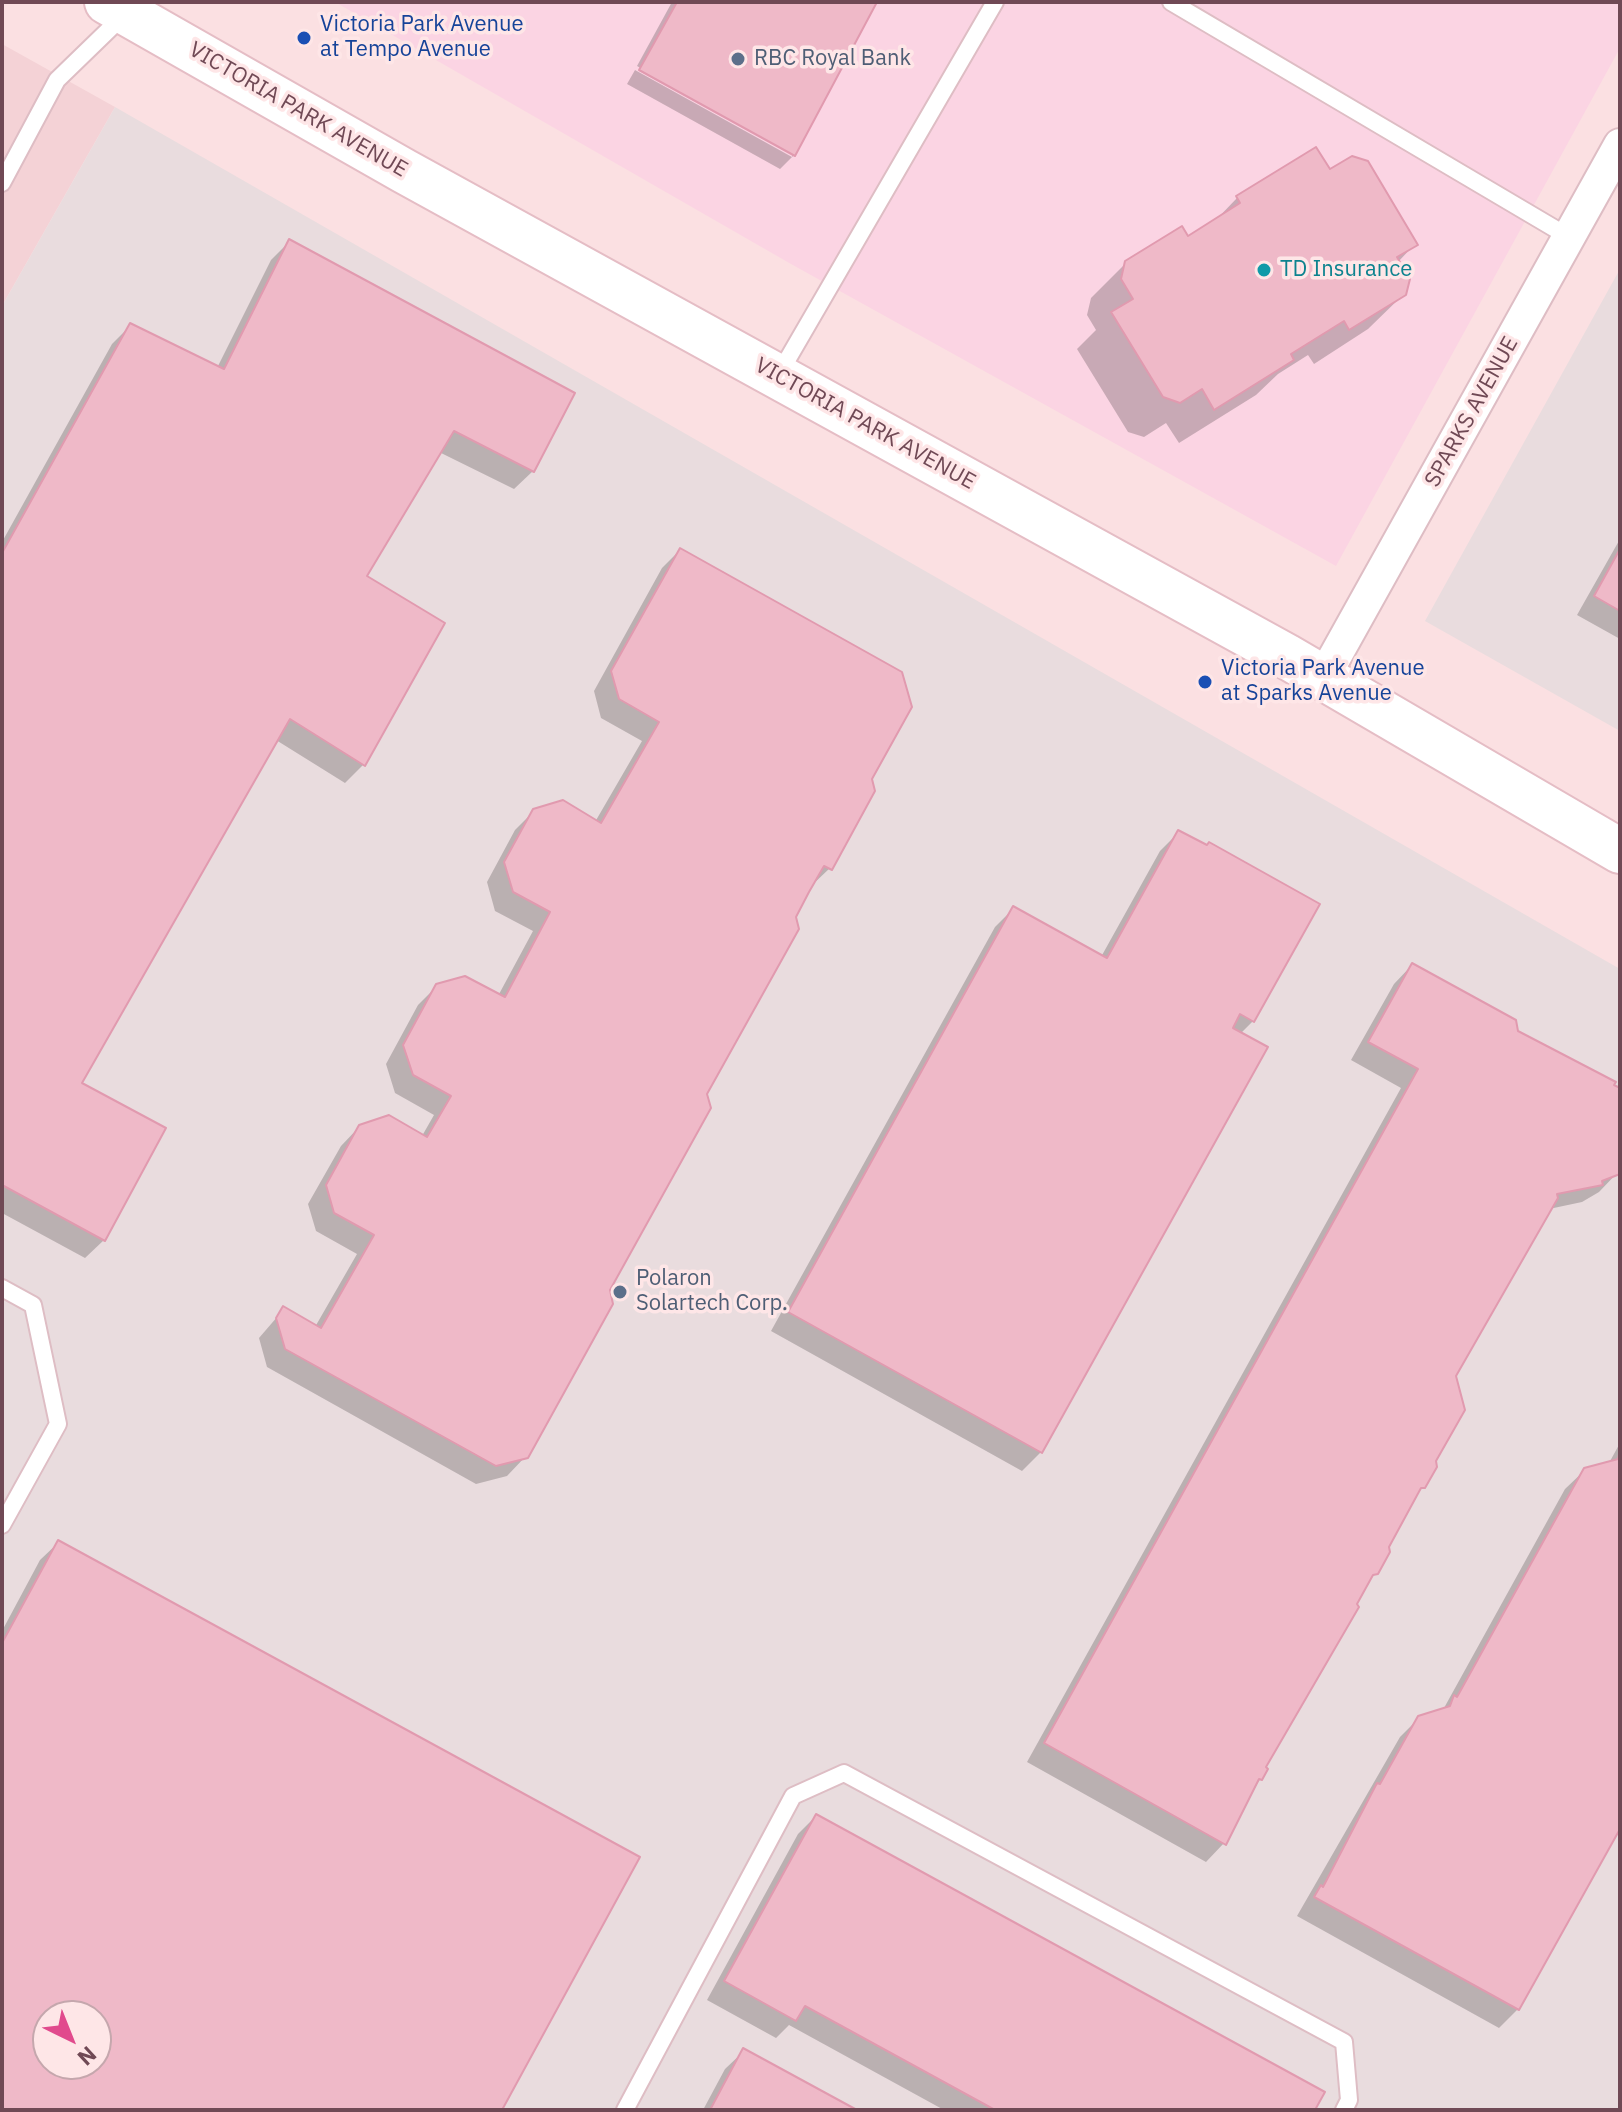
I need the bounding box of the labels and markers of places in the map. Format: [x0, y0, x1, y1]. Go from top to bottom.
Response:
place label: Victoria Park Avenue at Tempo Avenue [320, 12, 524, 64]
marker: Victoria Park Avenue at Tempo Avenue [295, 29, 313, 47]
place label: RBC Royal Bank [754, 46, 911, 72]
marker: RBC Royal Bank [729, 50, 747, 68]
place label: TD Insurance [1280, 257, 1412, 283]
marker: TD Insurance [1255, 261, 1273, 279]
place label: Victoria Park Avenue at Sparks Avenue [1221, 656, 1425, 708]
marker: Victoria Park Avenue at Sparks Avenue [1196, 673, 1214, 691]
place label: Polaron Solartech Corp. [636, 1266, 788, 1318]
marker: Polaron Solartech Corp. [611, 1283, 629, 1301]

